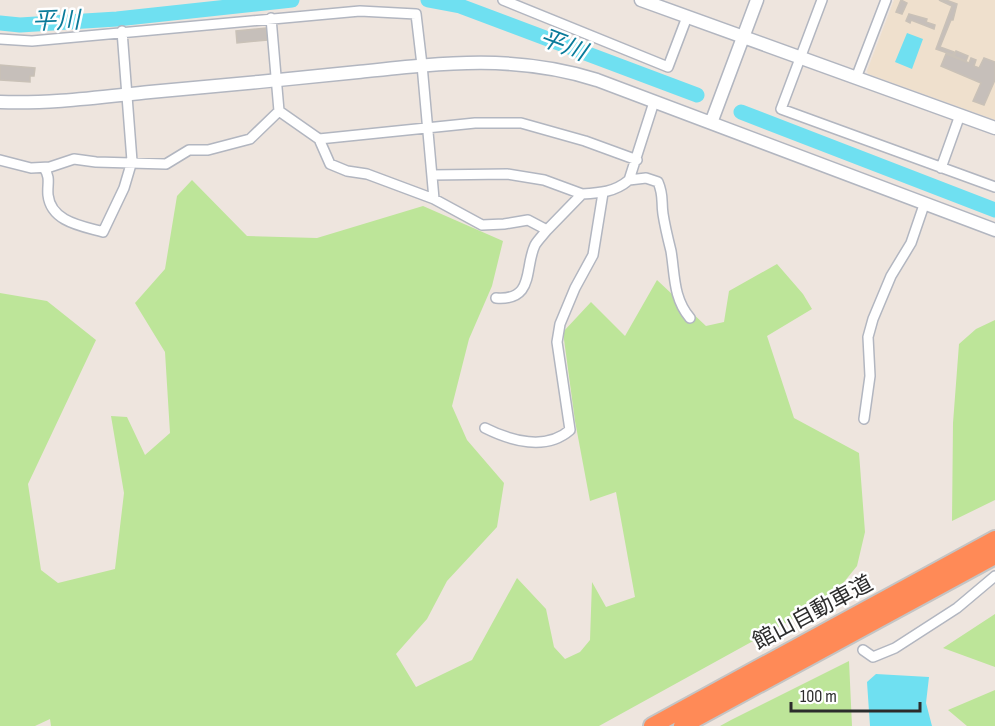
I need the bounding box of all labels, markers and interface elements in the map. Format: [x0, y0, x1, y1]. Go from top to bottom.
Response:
water label: 平川 [32, 6, 83, 36]
water label: 平川 [535, 23, 593, 68]
street label: 館山自動車道 [748, 570, 878, 656]
scale bar [791, 675, 920, 713]
text: 100 m [800, 686, 837, 707]

